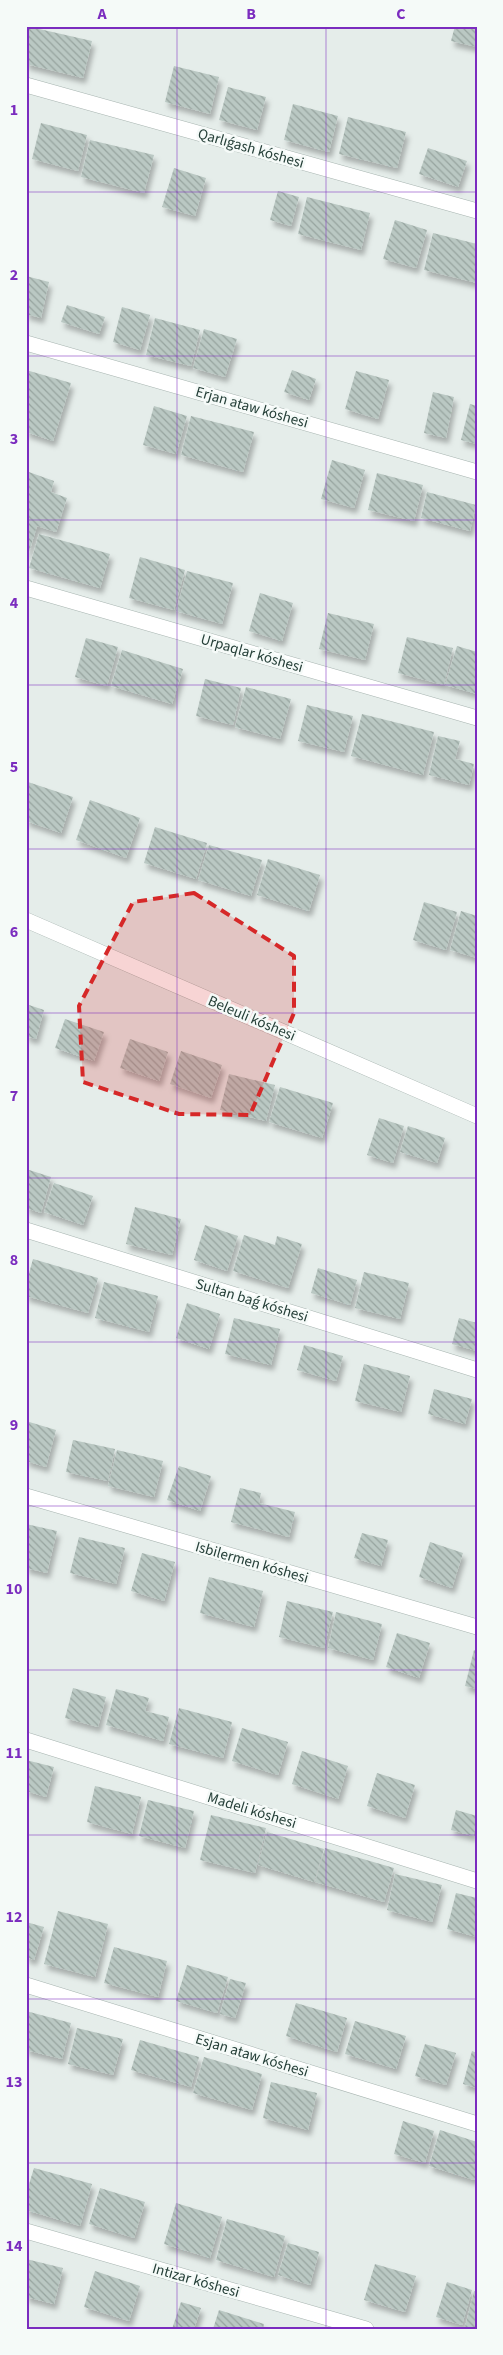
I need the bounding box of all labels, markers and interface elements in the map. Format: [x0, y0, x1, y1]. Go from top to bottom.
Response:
text: A [96, 3, 107, 25]
text: B [246, 3, 256, 25]
text: C [396, 3, 406, 25]
text: 1 [10, 99, 18, 121]
street label: Qarlıǵash kóshesi [195, 123, 306, 174]
text: 2 [10, 264, 18, 286]
street label: Erjan ataw kóshesi [193, 381, 311, 434]
text: 3 [10, 428, 18, 450]
text: 4 [10, 592, 19, 614]
street label: Urpaqlar kóshesi [198, 629, 306, 678]
text: 5 [10, 756, 18, 778]
text: 6 [10, 921, 18, 943]
street label: Beleuli kóshesi [205, 991, 299, 1046]
text: 7 [10, 1085, 18, 1107]
text: 8 [10, 1249, 18, 1271]
street label: Sultan baǵ kóshesi [193, 1273, 311, 1328]
text: 9 [10, 1414, 18, 1436]
street label: Isbilermen kóshesi [193, 1536, 311, 1589]
text: 10 [6, 1578, 22, 1600]
text: 11 [6, 1742, 22, 1764]
street label: Madeli kóshesi [205, 1787, 299, 1834]
text: 12 [6, 1906, 22, 1928]
street label: Esjan ataw kóshesi [193, 2028, 311, 2083]
text: 13 [6, 2071, 22, 2093]
text: 14 [6, 2235, 23, 2257]
street label: Intizar kóshesi [150, 2258, 242, 2303]

